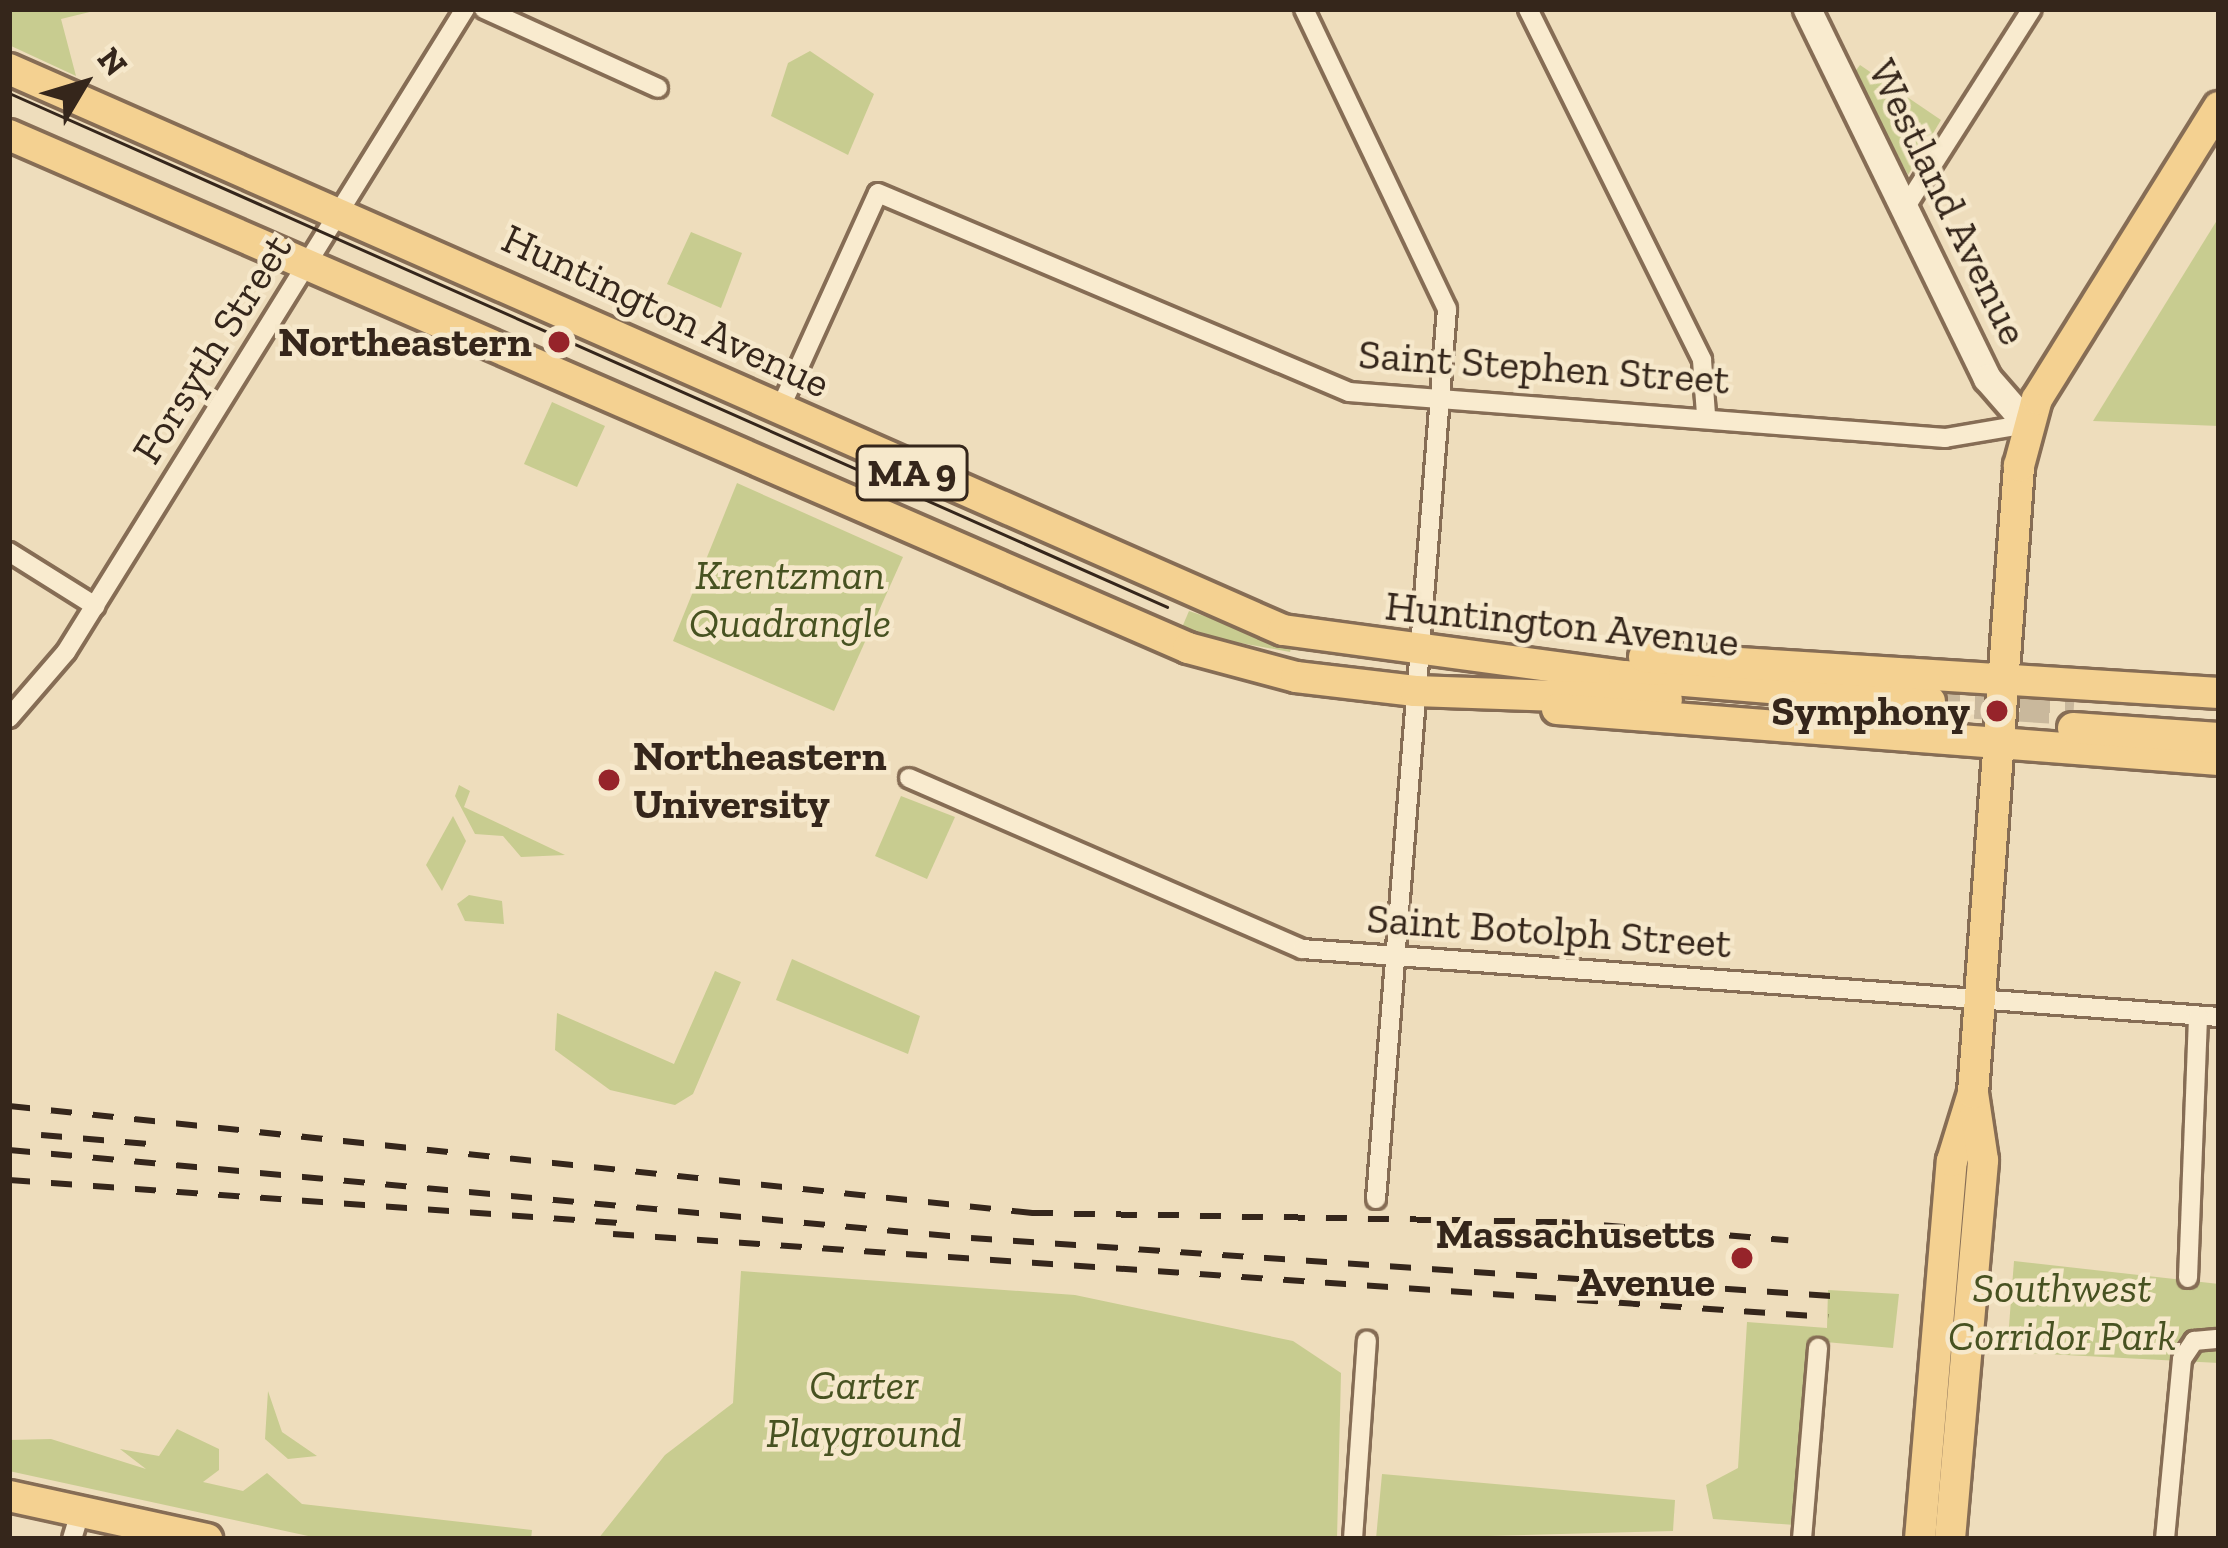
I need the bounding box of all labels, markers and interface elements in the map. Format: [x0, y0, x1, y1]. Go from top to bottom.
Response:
north arrow [24, 24, 144, 144]
text: N [90, 40, 136, 83]
street label: Westland Avenue [1857, 51, 2039, 353]
street label: Huntington Avenue [494, 213, 838, 409]
street label: Forsyth Street [121, 225, 303, 473]
place label: Northeastern [278, 317, 532, 367]
marker: Northeastern [543, 326, 575, 358]
street label: Saint Stephen Street [1357, 329, 1731, 405]
road number: MA 9 [852, 440, 972, 506]
park label: Krentzman Quadrangle [689, 550, 891, 648]
street label: Huntington Avenue [1382, 580, 1742, 668]
place label: Symphony [1771, 686, 1970, 736]
marker: Symphony [1981, 695, 2013, 727]
place label: Northeastern University [633, 731, 887, 830]
marker: Northeastern University [596, 767, 622, 793]
street label: Saint Botolph Street [1365, 893, 1733, 969]
place label: Massachusetts Avenue [1435, 1209, 1715, 1308]
marker: Massachusetts Avenue [1726, 1242, 1758, 1274]
park label: Southwest Corridor Park [1948, 1263, 2176, 1362]
park label: Carter Playground [766, 1360, 962, 1458]

